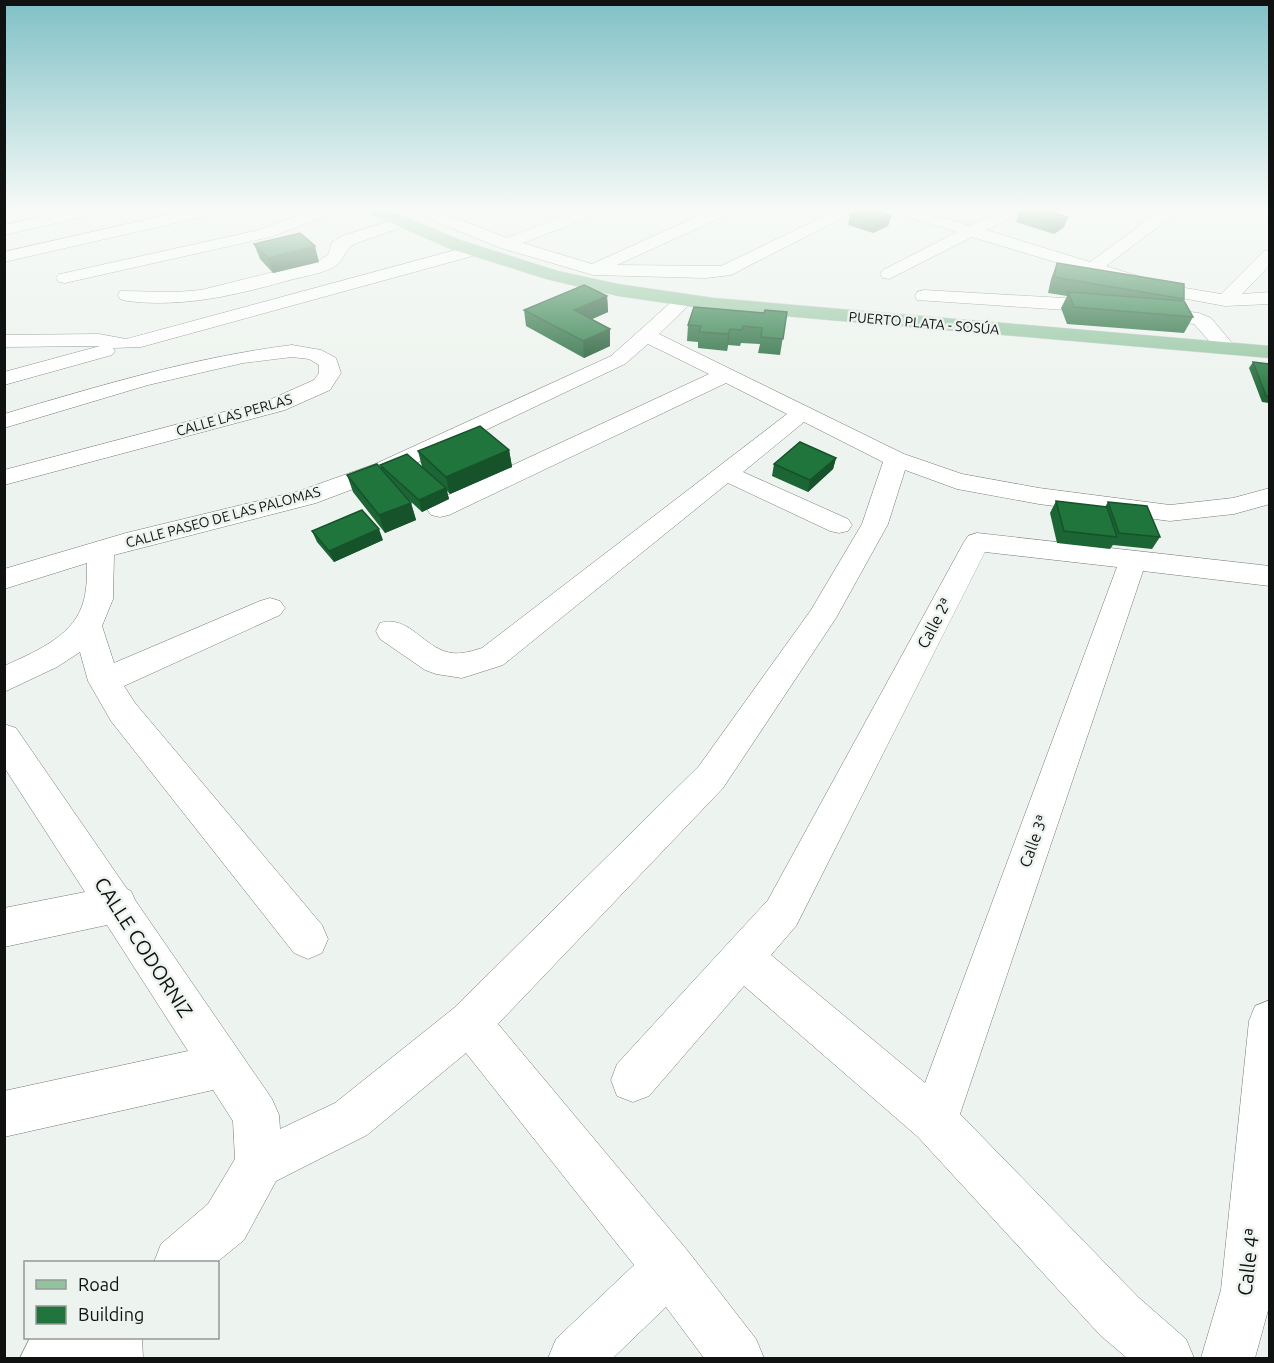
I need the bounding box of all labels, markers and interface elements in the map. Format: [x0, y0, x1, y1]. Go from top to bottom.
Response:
street label: PUERTO PLATA - SOSÚA [848, 307, 1000, 338]
street label: CALLE LAS PERLAS [174, 391, 294, 439]
street label: CALLE PASEO DE LAS PALOMAS [124, 483, 322, 551]
street label: Calle 2ª [913, 595, 955, 651]
street label: Calle 3ª [1015, 812, 1051, 870]
street label: CALLE CODORNIZ [90, 873, 198, 1021]
street label: Calle 4ª [1232, 1227, 1264, 1297]
legend [24, 1261, 219, 1339]
text: Road [78, 1274, 120, 1294]
text: Building [78, 1304, 144, 1324]

